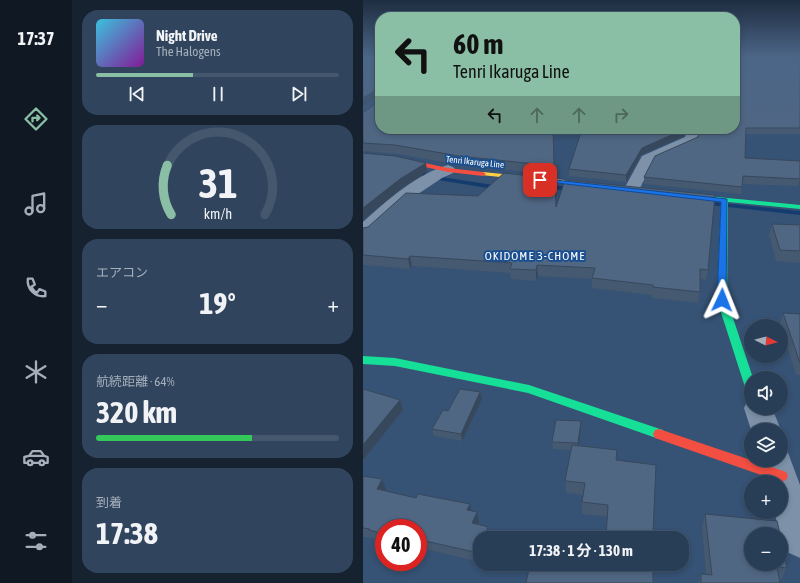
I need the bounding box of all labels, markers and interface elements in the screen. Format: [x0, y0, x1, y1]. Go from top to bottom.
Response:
text: Night Drive [156, 27, 218, 44]
text: 17:37 [17, 28, 55, 49]
icon: left [387, 28, 439, 80]
text: 60 m [453, 28, 503, 60]
text: The Halogens [156, 44, 221, 59]
text: Tenri Ikaruga Line [453, 61, 570, 82]
icon: previous [126, 83, 148, 105]
icon: pause [207, 83, 229, 105]
icon: next [288, 83, 310, 105]
icon: left [484, 104, 506, 126]
icon: ahead [526, 104, 548, 126]
icon: ahead [568, 104, 590, 126]
icon: right [610, 104, 632, 126]
icon: directions [22, 105, 50, 133]
street label: Tenri Ikaruga Line [445, 154, 505, 170]
text: 31 [198, 159, 237, 207]
pin [523, 163, 557, 197]
icon: arrive [529, 169, 551, 191]
icon: music [22, 190, 50, 218]
text: km/h [203, 205, 232, 221]
district label: OKIDOME 3-CHOME [485, 249, 585, 263]
text: エアコン [96, 265, 148, 280]
icon: phone [22, 274, 50, 302]
position arrow [701, 279, 743, 321]
text: 19° [199, 286, 236, 320]
text: − [96, 291, 107, 317]
text: + [328, 291, 339, 317]
north arrow [744, 319, 788, 363]
map controls [744, 319, 788, 571]
icon: climate [22, 358, 50, 386]
button: sound [744, 371, 788, 415]
text: 航続距離 · 64% [96, 374, 175, 389]
text: 320 km [96, 395, 177, 429]
button: layers [744, 423, 788, 467]
icon: car [22, 443, 50, 471]
button: + [744, 475, 788, 519]
text: 到着 [96, 495, 122, 510]
text: 17:38 [96, 516, 158, 550]
speed limit sign: 40 [375, 519, 427, 571]
icon: filters [22, 527, 50, 555]
button: − [744, 527, 788, 571]
text: 17:38 · 1 分 · 130 m [529, 542, 633, 559]

